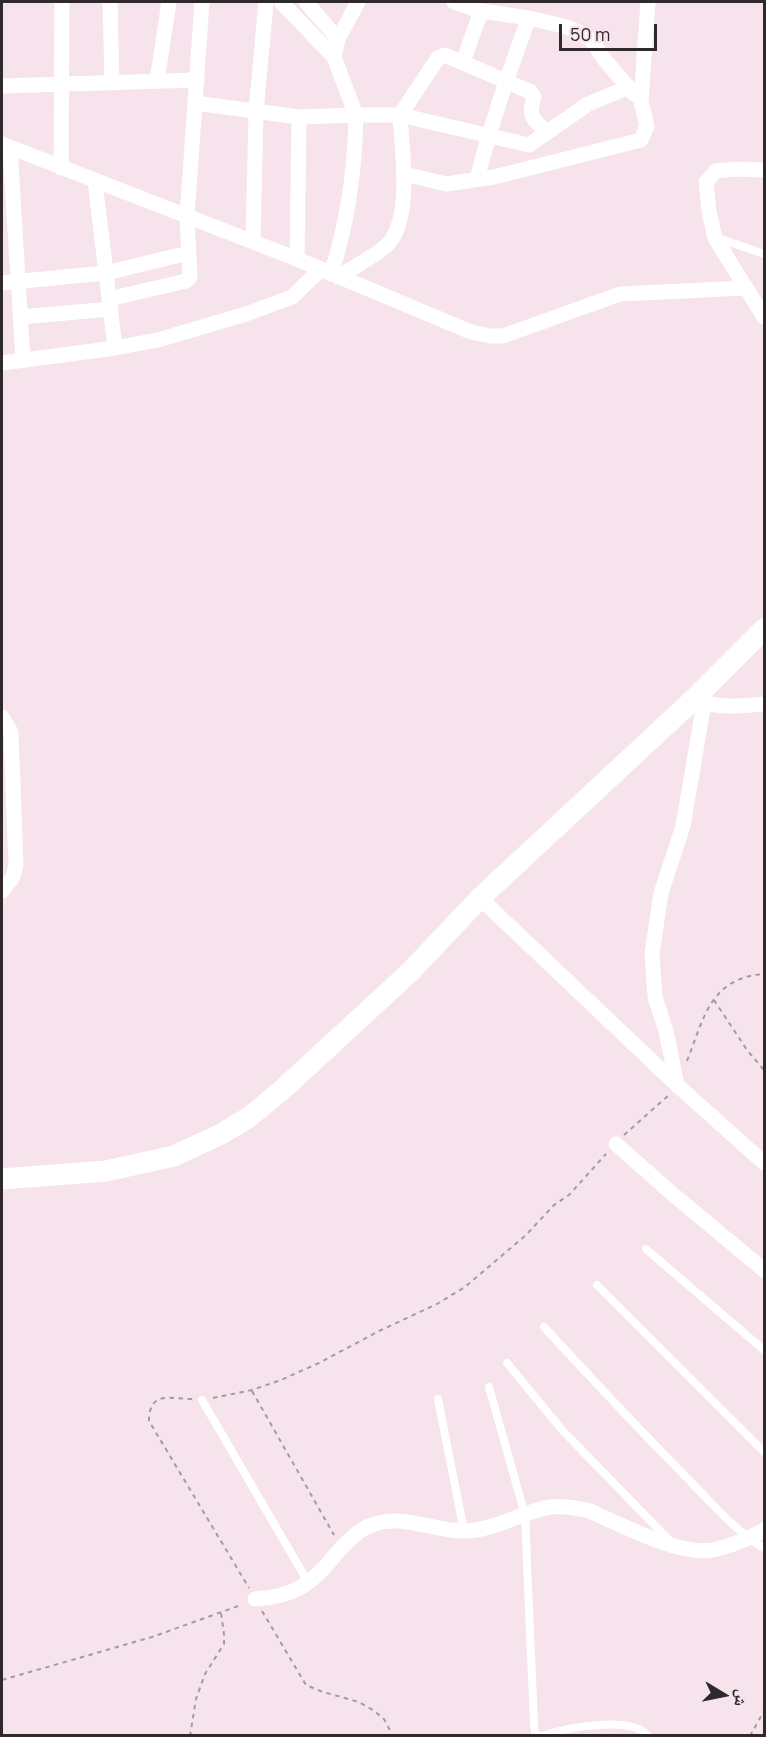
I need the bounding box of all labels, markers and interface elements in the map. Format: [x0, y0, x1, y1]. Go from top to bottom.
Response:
scale bar [562, 12, 660, 50]
text: 50 m [570, 22, 610, 46]
north arrow [694, 1665, 754, 1725]
text: ش [729, 1688, 754, 1708]

